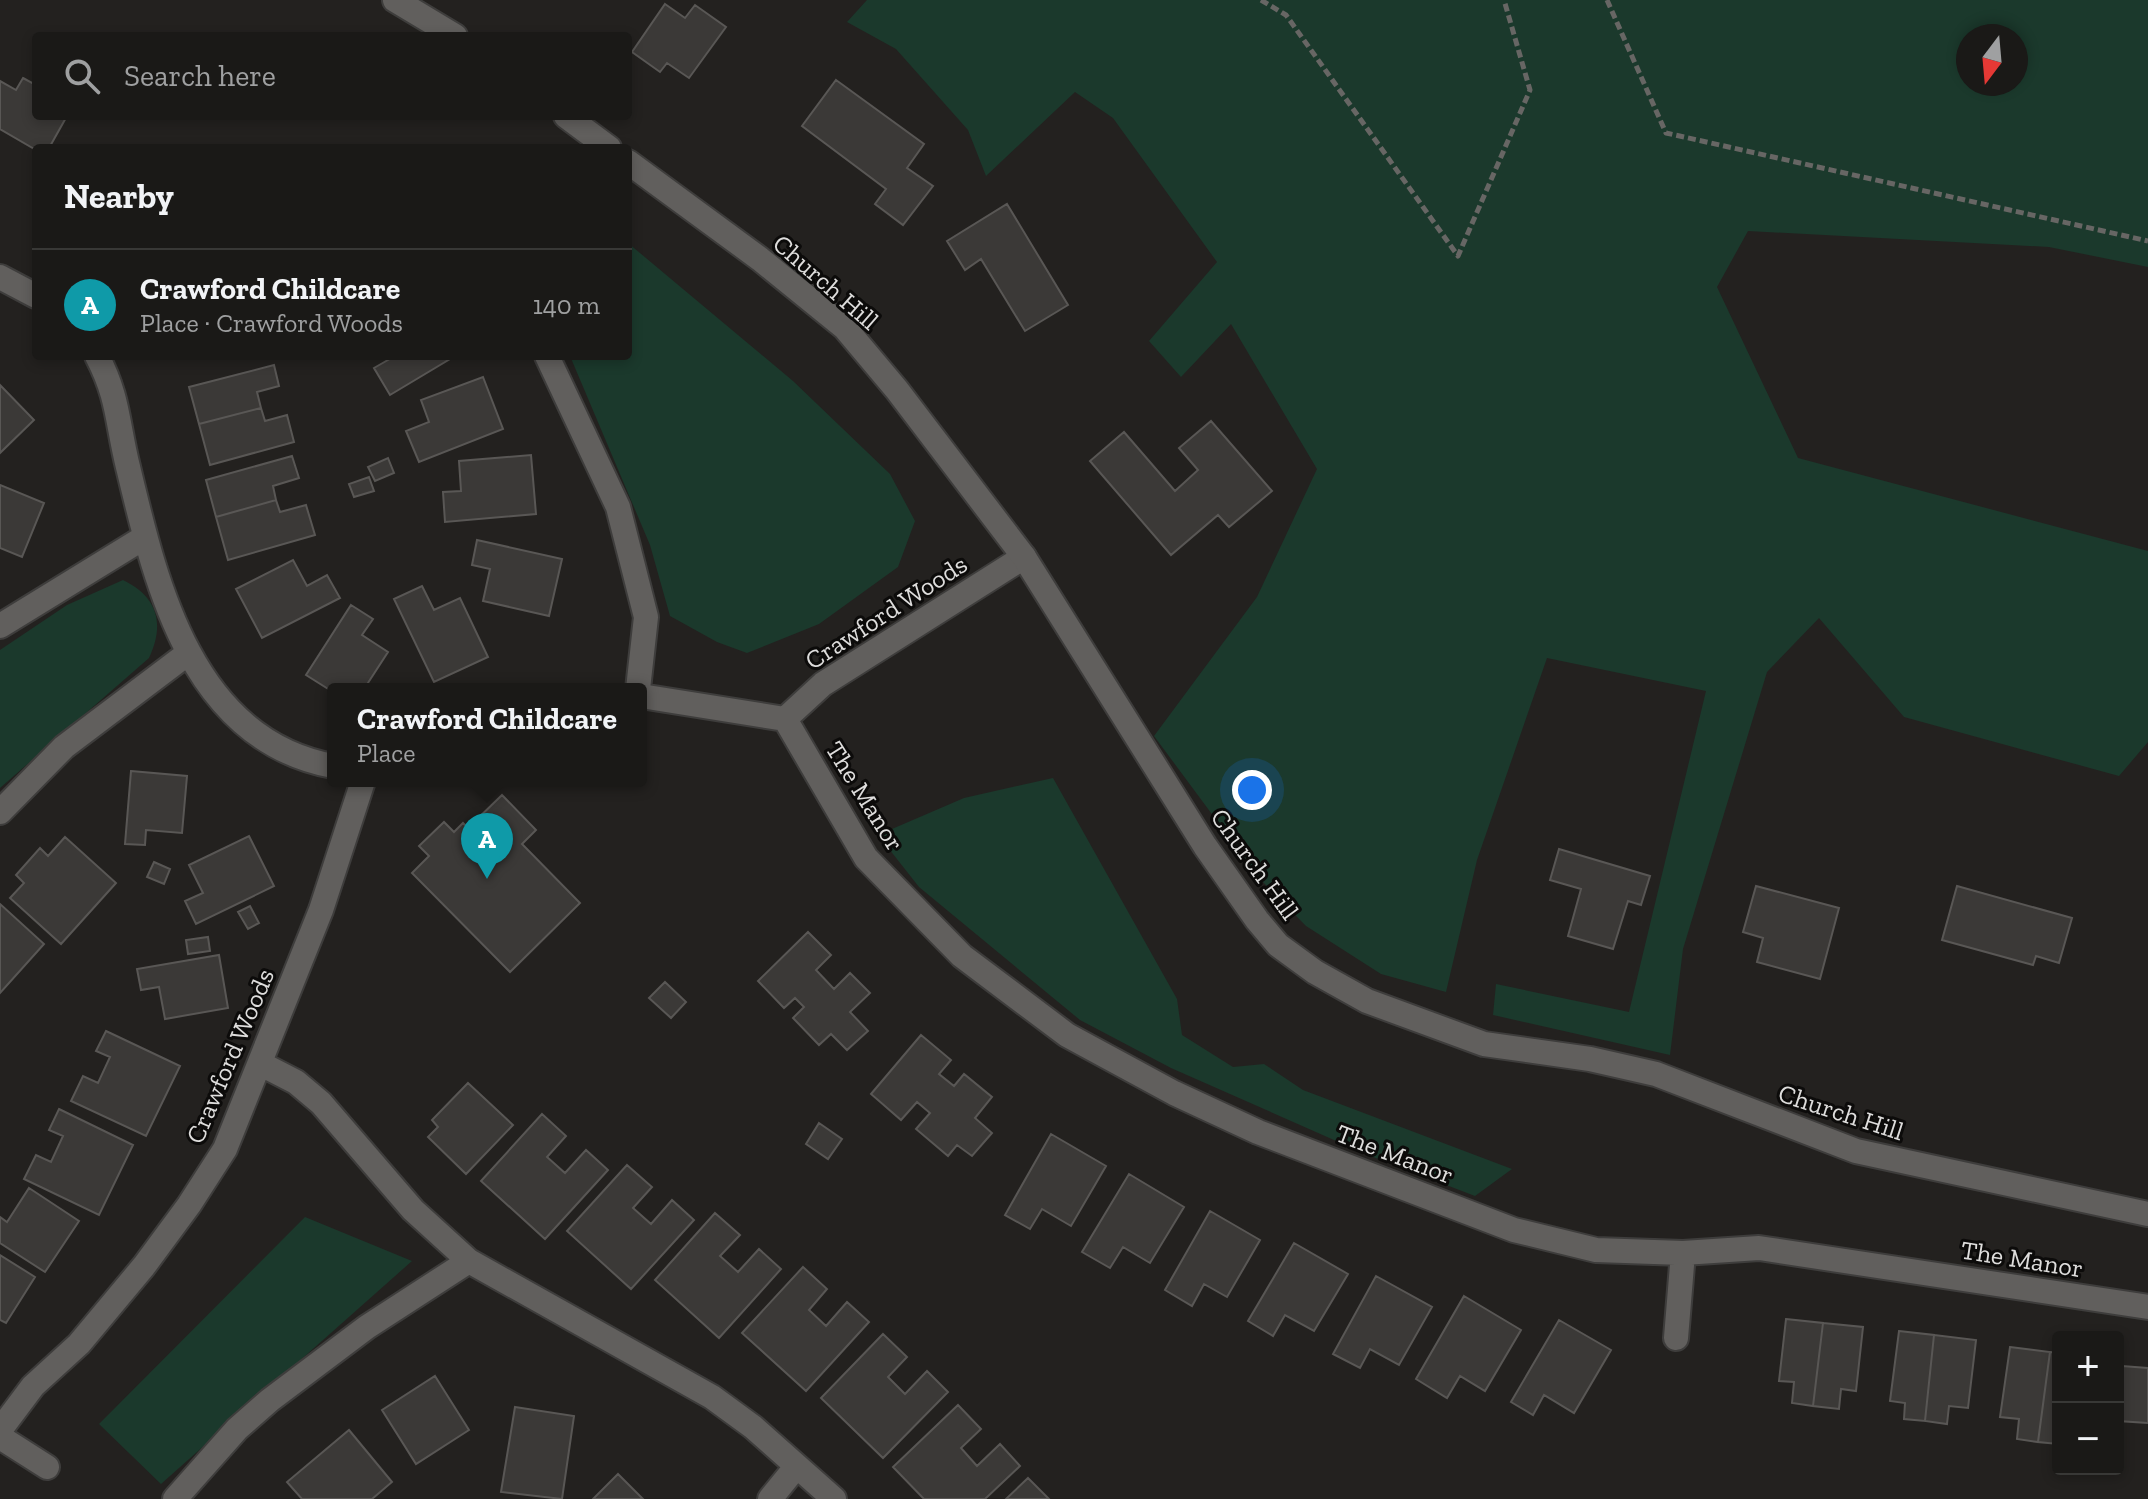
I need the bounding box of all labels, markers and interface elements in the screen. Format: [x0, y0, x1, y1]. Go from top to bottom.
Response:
north arrow [1956, 24, 2028, 96]
search box [32, 32, 632, 120]
icon: search [60, 54, 104, 98]
text: Search here [124, 58, 276, 94]
text: Nearby [64, 176, 174, 217]
street label: Church Hill [767, 227, 886, 337]
text: Crawford Childcare [140, 271, 400, 307]
text: A [81, 289, 99, 321]
text: 140 m [533, 289, 600, 321]
text: Place · Crawford Woods [140, 307, 403, 339]
street label: Crawford Woods [799, 548, 973, 676]
popup [327, 683, 647, 787]
text: Crawford Childcare [357, 701, 617, 737]
street label: The Manor [819, 735, 911, 857]
text: Place [357, 737, 416, 769]
your location [1232, 770, 1272, 810]
street label: Church Hill [1204, 802, 1306, 926]
pin: A [461, 813, 513, 879]
street label: Crawford Woods [179, 964, 281, 1148]
street label: Church Hill [1774, 1077, 1908, 1147]
street label: The Manor [1332, 1117, 1458, 1191]
street label: The Manor [1959, 1234, 2085, 1284]
map controls [2052, 1331, 2124, 1475]
button: + [2052, 1331, 2124, 1403]
button: − [2052, 1403, 2124, 1475]

